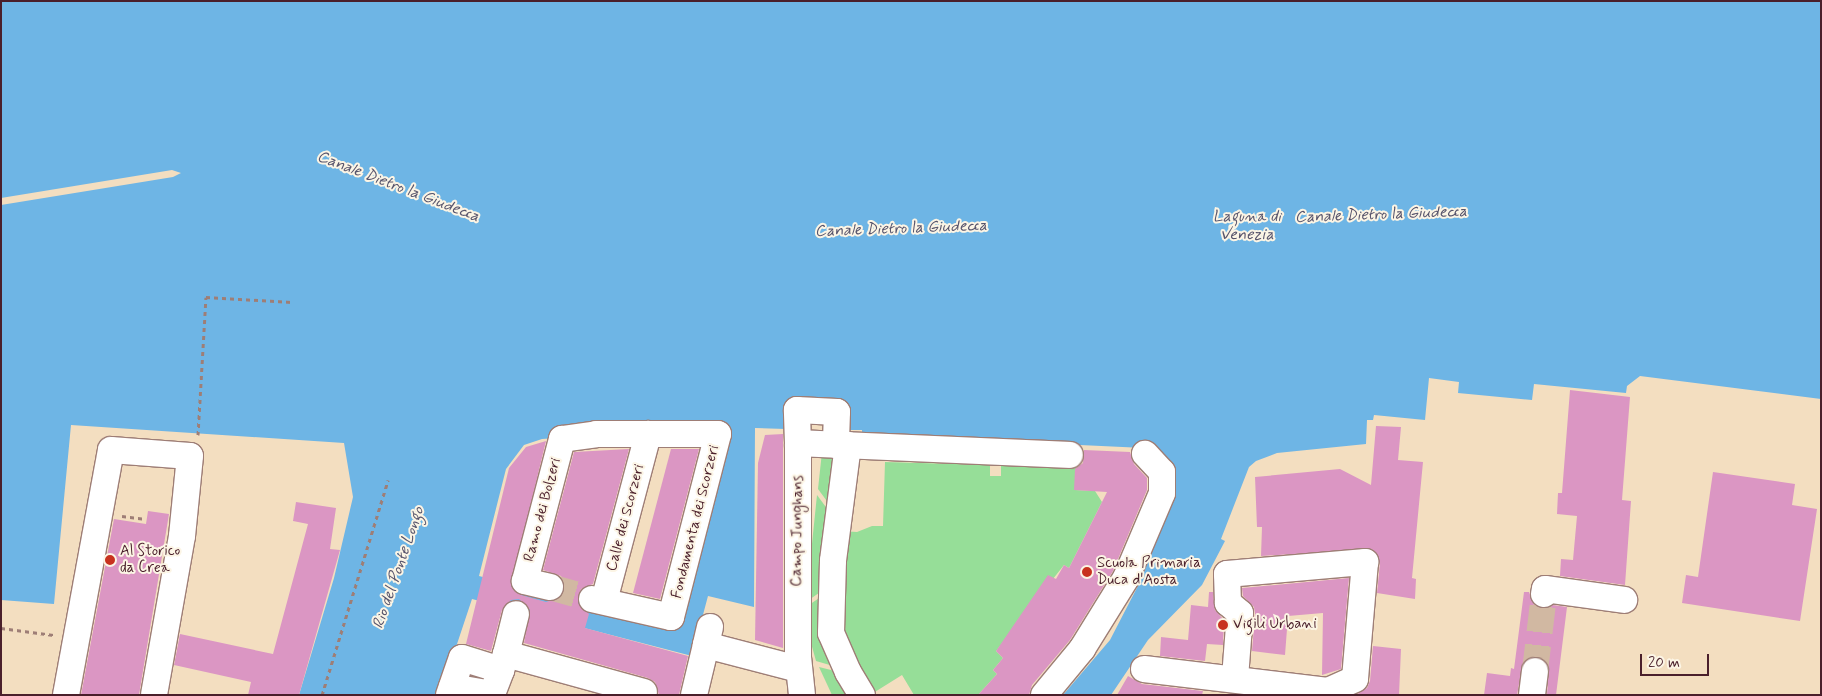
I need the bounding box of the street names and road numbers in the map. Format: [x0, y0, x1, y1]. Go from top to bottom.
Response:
street label: Fondamenta dei Scorzeri [668, 443, 724, 601]
street label: Ramo dei Bolzeri [521, 457, 565, 563]
street label: Calle dei Scorzeri [603, 463, 649, 573]
street label: Campo Junghans [788, 476, 808, 586]

